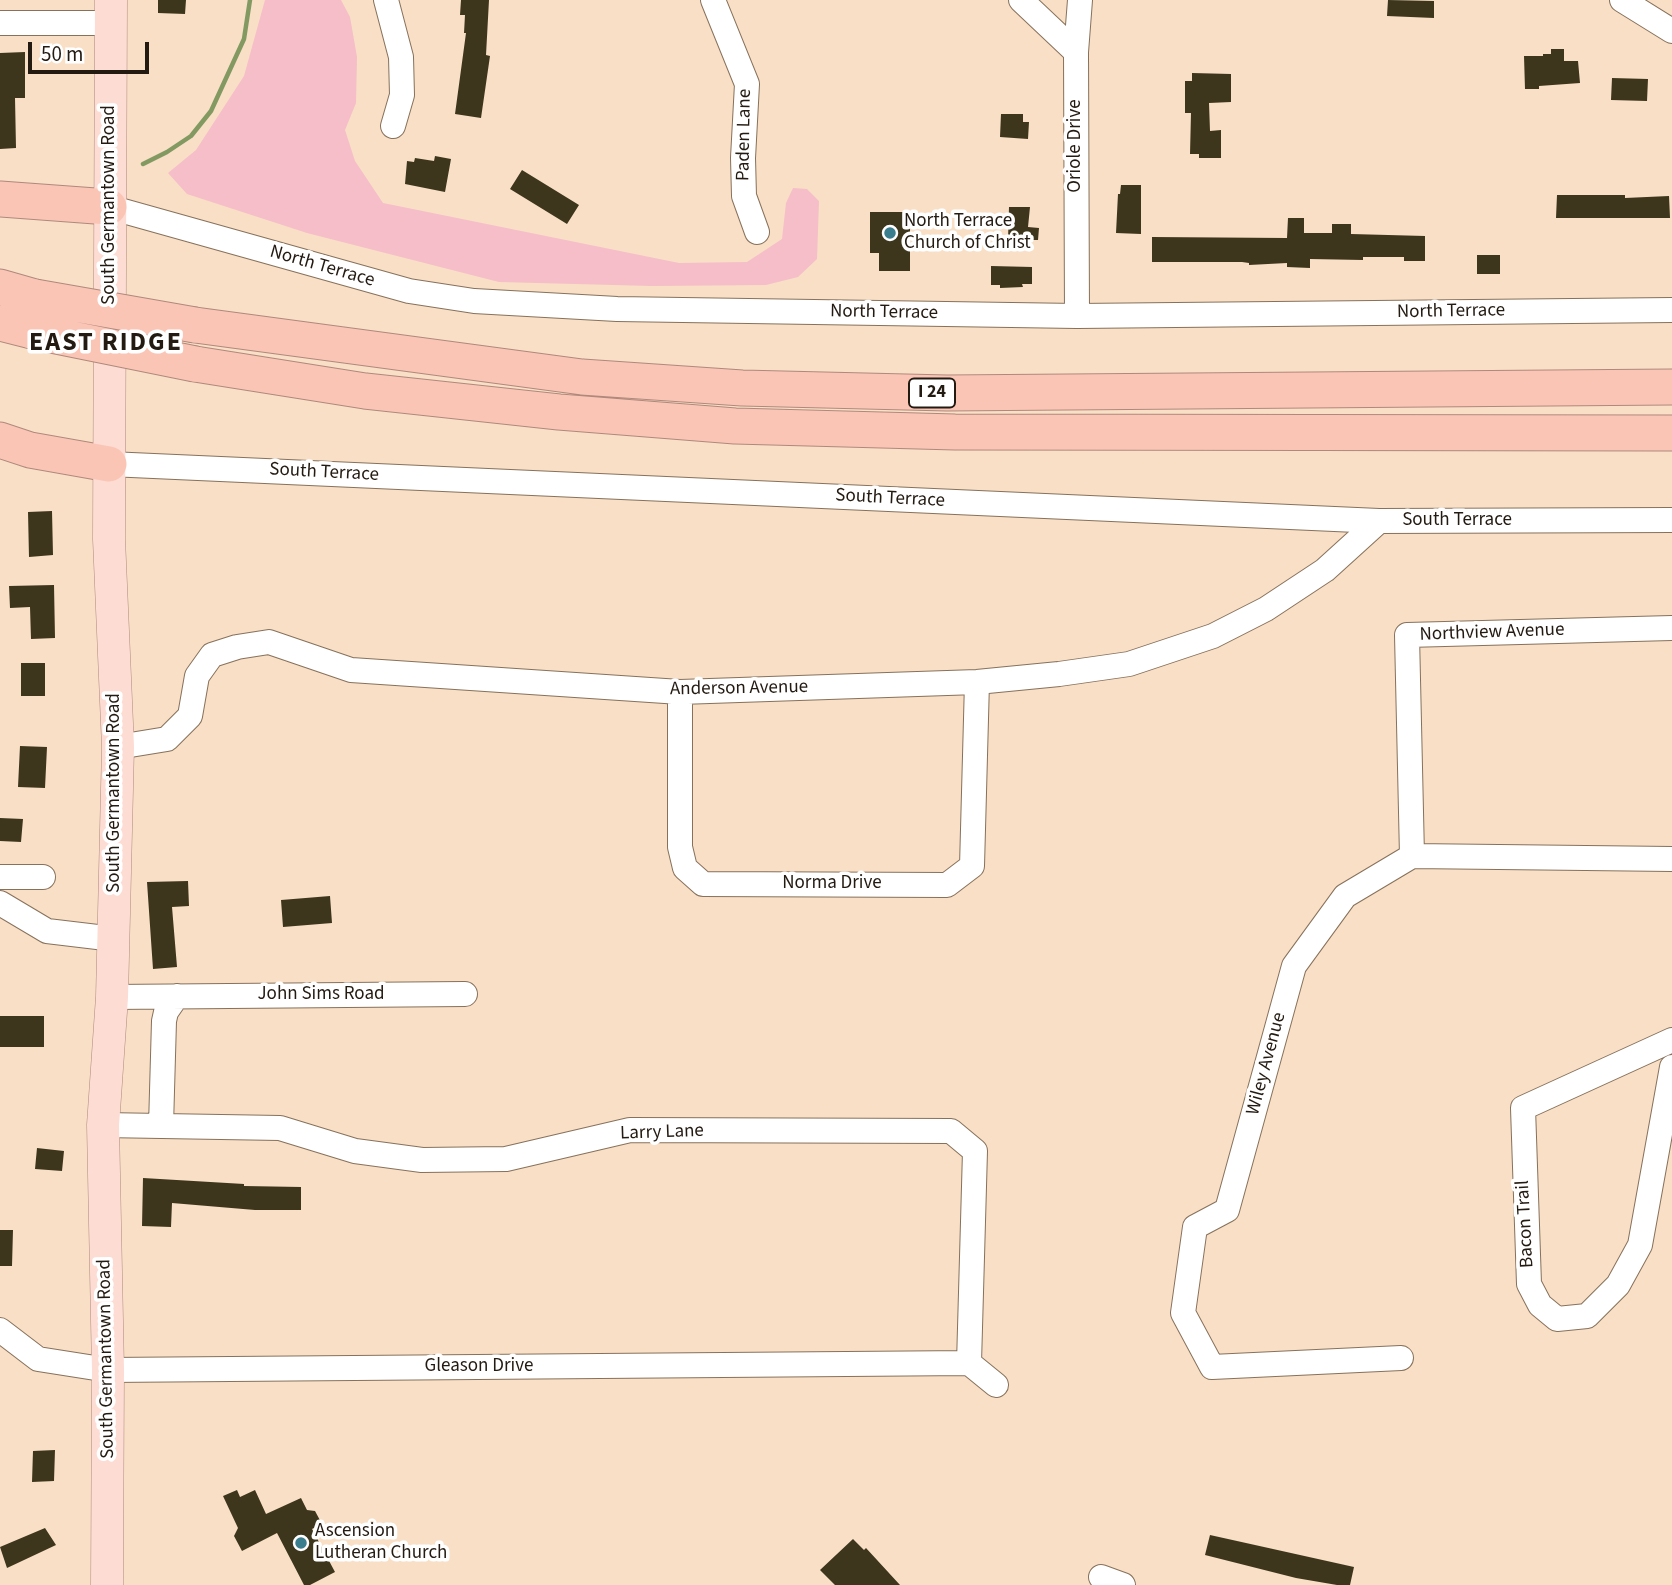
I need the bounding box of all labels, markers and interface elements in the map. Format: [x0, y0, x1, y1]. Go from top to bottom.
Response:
scale bar [32, 28, 152, 72]
text: 50 m [41, 39, 83, 69]
street label: Paden Lane [733, 89, 757, 181]
street label: Oriole Drive [1065, 99, 1087, 193]
street label: South Germantown Road [99, 105, 121, 305]
place label: North Terrace Church of Christ [904, 211, 1031, 255]
marker: North Terrace Church of Christ [882, 225, 898, 241]
street label: North Terrace [267, 241, 377, 293]
street label: North Terrace [1397, 300, 1505, 324]
street label: North Terrace [830, 301, 938, 325]
district label: EAST RIDGE [30, 328, 182, 360]
road number: I 24 [909, 379, 955, 408]
street label: South Terrace [269, 459, 379, 487]
street label: South Terrace [835, 485, 945, 513]
street label: South Terrace [1402, 510, 1512, 532]
street label: Northview Avenue [1419, 619, 1565, 647]
street label: Anderson Avenue [670, 676, 808, 702]
street label: South Germantown Road [104, 693, 126, 893]
street label: Norma Drive [782, 873, 882, 895]
street label: John Sims Road [257, 984, 385, 1006]
street label: Wiley Avenue [1242, 1010, 1292, 1118]
street label: Larry Lane [620, 1120, 704, 1146]
street label: Bacon Trail [1512, 1179, 1540, 1269]
street label: South Germantown Road [94, 1259, 120, 1459]
street label: Gleason Drive [425, 1356, 533, 1378]
place label: Ascension Lutheran Church [315, 1521, 447, 1565]
marker: Ascension Lutheran Church [293, 1535, 309, 1551]

